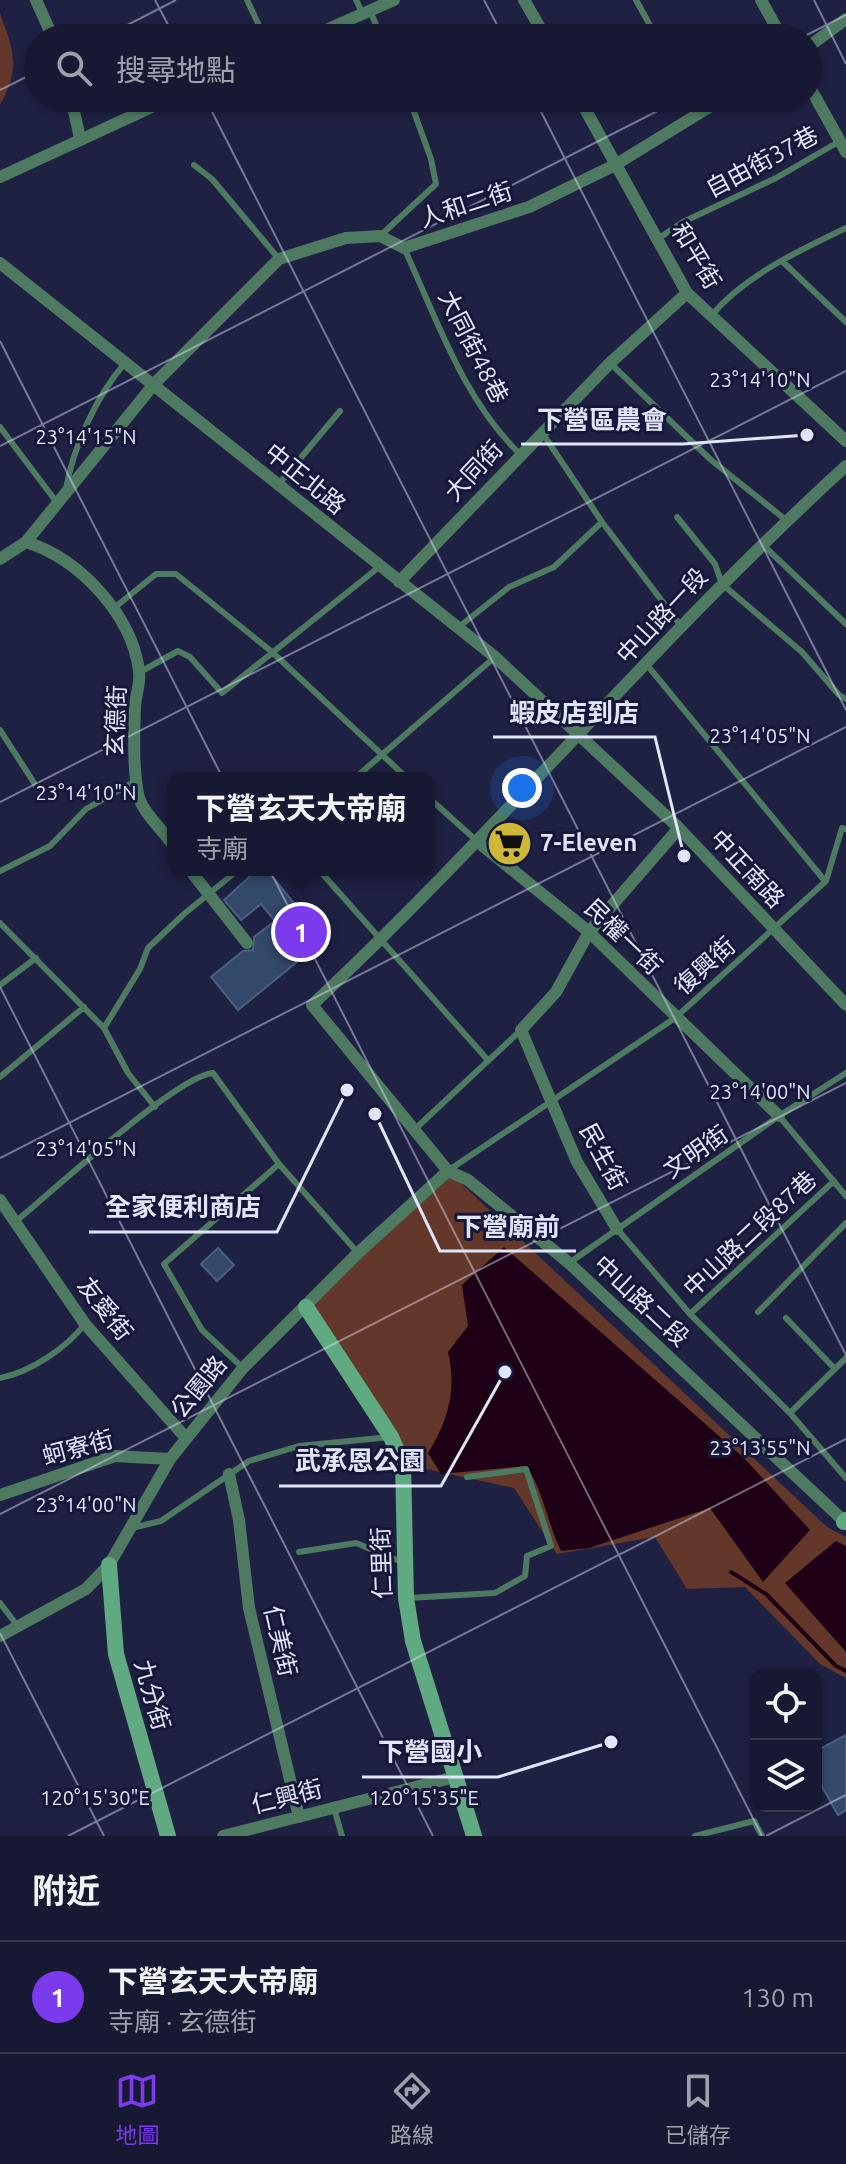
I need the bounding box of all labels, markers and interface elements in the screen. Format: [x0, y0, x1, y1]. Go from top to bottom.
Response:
search box [24, 24, 822, 112]
icon: search [52, 46, 96, 90]
text: 搜尋地點 [116, 53, 236, 87]
street label: 自由街37巷 [701, 121, 822, 202]
street label: 人和二街 [416, 177, 516, 232]
street label: 和平街 [666, 218, 727, 294]
street label: 大同街48巷 [433, 286, 513, 408]
text: 23°14'10"N [709, 368, 811, 391]
callout: 下營區農會 [521, 394, 683, 444]
text: 下營區農會 [537, 405, 667, 434]
text: 23°14'15"N [35, 425, 137, 448]
street label: 大同街 [439, 435, 508, 506]
street label: 中正北路 [260, 438, 351, 519]
street label: 中山路一段 [611, 563, 712, 669]
street label: 玄德街 [101, 685, 130, 757]
callout: 蝦皮店到店 [493, 687, 655, 737]
text: 蝦皮店到店 [509, 698, 639, 727]
text: 23°14'05"N [709, 724, 811, 747]
your location [502, 768, 542, 808]
popup [167, 772, 435, 876]
text: 23°14'10"N [35, 781, 137, 804]
text: 下營玄天大帝廟 [196, 791, 406, 825]
supermarket icon: 7-Eleven [485, 819, 533, 867]
street label: 中正南路 [705, 824, 790, 913]
place label: 7-Eleven [540, 829, 637, 856]
text: 寺廟 [196, 834, 248, 863]
street label: 民權一街 [579, 894, 667, 980]
pin: 1 [275, 902, 327, 962]
street label: 復興街 [669, 932, 740, 1000]
text: 23°14'00"N [709, 1080, 811, 1103]
street label: 民生街 [575, 1119, 632, 1195]
street label: 文明街 [658, 1120, 733, 1183]
text: 23°14'05"N [35, 1137, 137, 1160]
street label: 中山路二段87巷 [678, 1165, 821, 1302]
callout: 全家便利商店 [89, 1182, 277, 1232]
text: 全家便利商店 [105, 1192, 261, 1221]
callout: 下營廟前 [440, 1201, 576, 1251]
text: 下營廟前 [456, 1212, 560, 1241]
street label: 中山路二段 [588, 1250, 694, 1351]
street label: 友愛街 [73, 1272, 138, 1345]
street label: 公園路 [165, 1350, 232, 1423]
street label: 蚵寮街 [40, 1425, 116, 1470]
callout: 武承恩公園 [279, 1436, 441, 1486]
text: 23°13'55"N [709, 1436, 811, 1459]
text: 武承恩公園 [295, 1446, 425, 1475]
text: 23°14'00"N [35, 1493, 137, 1516]
street label: 仁里街 [367, 1527, 396, 1599]
street label: 仁美街 [259, 1603, 302, 1679]
street label: 九分街 [130, 1657, 175, 1733]
map controls [750, 1668, 822, 1812]
button: locate [750, 1668, 822, 1740]
callout: 下營國小 [362, 1727, 498, 1777]
text: 下營國小 [378, 1737, 482, 1766]
button: layers [750, 1740, 822, 1812]
street label: 仁興街 [249, 1775, 325, 1818]
text: 120°15'30"E [40, 1786, 150, 1809]
text: 120°15'35"E [369, 1786, 479, 1809]
text: 附近 [32, 1871, 100, 1909]
text: 下營玄天大帝廟 [108, 1964, 318, 1998]
text: 1 [51, 1983, 65, 2012]
text: 130 m [742, 1983, 814, 2012]
text: 寺廟 · 玄德街 [108, 2007, 256, 2036]
tab: 地圖 [115, 2069, 159, 2149]
tab: 路線 [390, 2069, 434, 2149]
tab: 已儲存 [665, 2069, 731, 2149]

